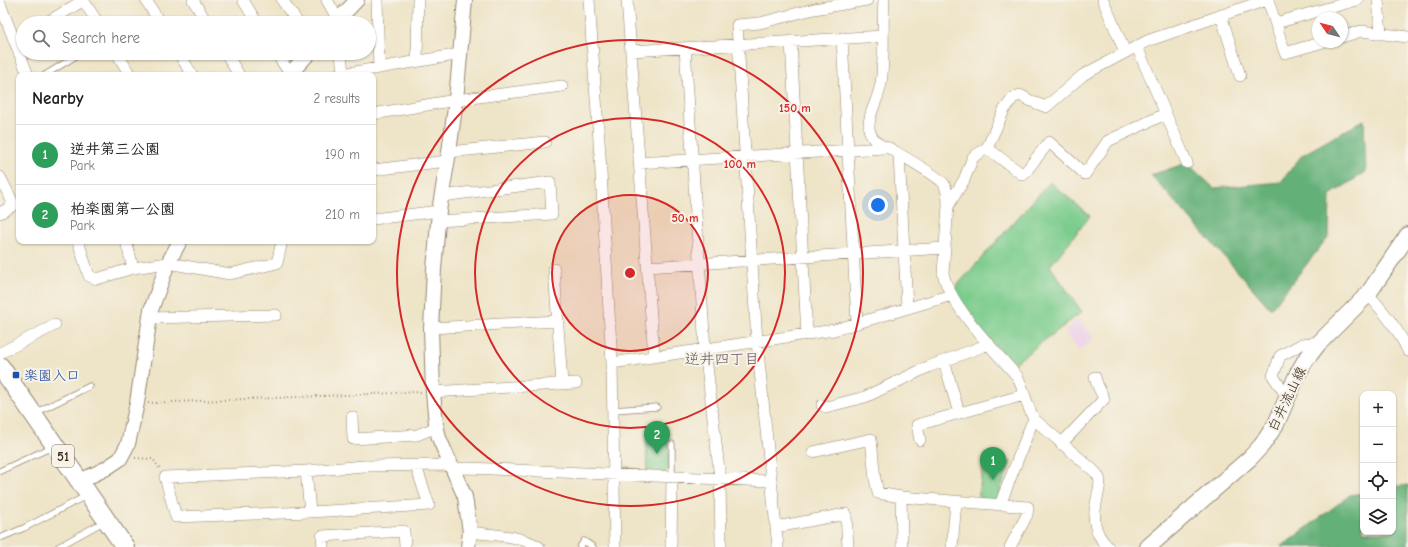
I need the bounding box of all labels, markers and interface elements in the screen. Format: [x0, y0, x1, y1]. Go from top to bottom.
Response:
north arrow [1312, 12, 1348, 48]
search box [16, 16, 376, 60]
icon: search [30, 27, 52, 49]
text: Search here [62, 29, 140, 47]
text: Nearby [32, 89, 83, 108]
text: 2 results [313, 91, 360, 106]
text: 150 m [779, 101, 811, 115]
text: 逆井第三公園 [70, 140, 160, 158]
text: 1 [42, 147, 48, 162]
text: 190 m [325, 147, 360, 162]
text: 100 m [724, 157, 756, 171]
text: Park [70, 158, 95, 173]
your location [868, 195, 888, 215]
text: 柏楽園第一公園 [70, 200, 175, 218]
text: 2 [42, 207, 48, 222]
text: 210 m [325, 207, 360, 222]
text: 50 m [671, 211, 699, 225]
text: Park [70, 218, 95, 233]
centre of rings [623, 266, 637, 280]
district label: 逆井四丁目 [684, 350, 760, 368]
street label: 白井流山線 [1264, 364, 1310, 434]
place label: 楽園入口 [24, 367, 80, 384]
marker: 楽園入口 [11, 370, 21, 380]
map controls [1360, 391, 1396, 535]
button: + [1360, 391, 1396, 427]
pin: 2 [644, 421, 670, 454]
button: − [1360, 427, 1396, 463]
road number: 51 [52, 445, 74, 467]
pin: 1 [980, 447, 1006, 480]
button: locate [1360, 463, 1396, 499]
button: layers [1360, 499, 1396, 535]

